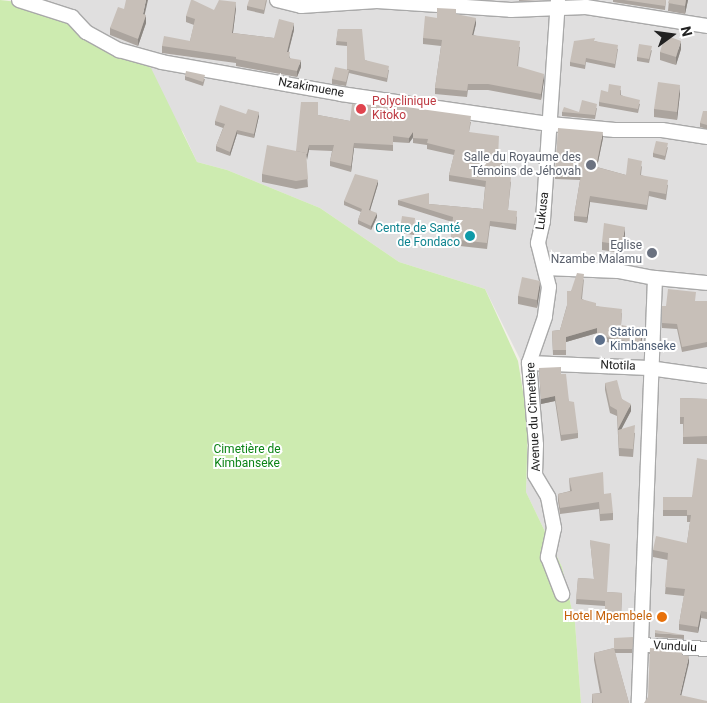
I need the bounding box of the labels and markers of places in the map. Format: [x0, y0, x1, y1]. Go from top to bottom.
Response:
place label: Polyclinique Kitoko [372, 95, 436, 123]
marker: Polyclinique Kitoko [354, 102, 368, 116]
place label: Salle du Royaume des Témoins de Jéhovah [464, 151, 581, 179]
marker: Salle du Royaume des Témoins de Jéhovah [585, 159, 597, 171]
place label: Centre de Santé de Fondaco [375, 222, 460, 250]
marker: Centre de Santé de Fondaco [464, 230, 476, 242]
place label: Eglise Nzambe Malamu [551, 239, 642, 267]
marker: Eglise Nzambe Malamu [646, 247, 658, 259]
place label: Station Kimbanseke [610, 326, 676, 354]
marker: Station Kimbanseke [594, 334, 606, 346]
place label: Hotel Mpembele [564, 610, 652, 624]
marker: Hotel Mpembele [656, 611, 668, 623]

